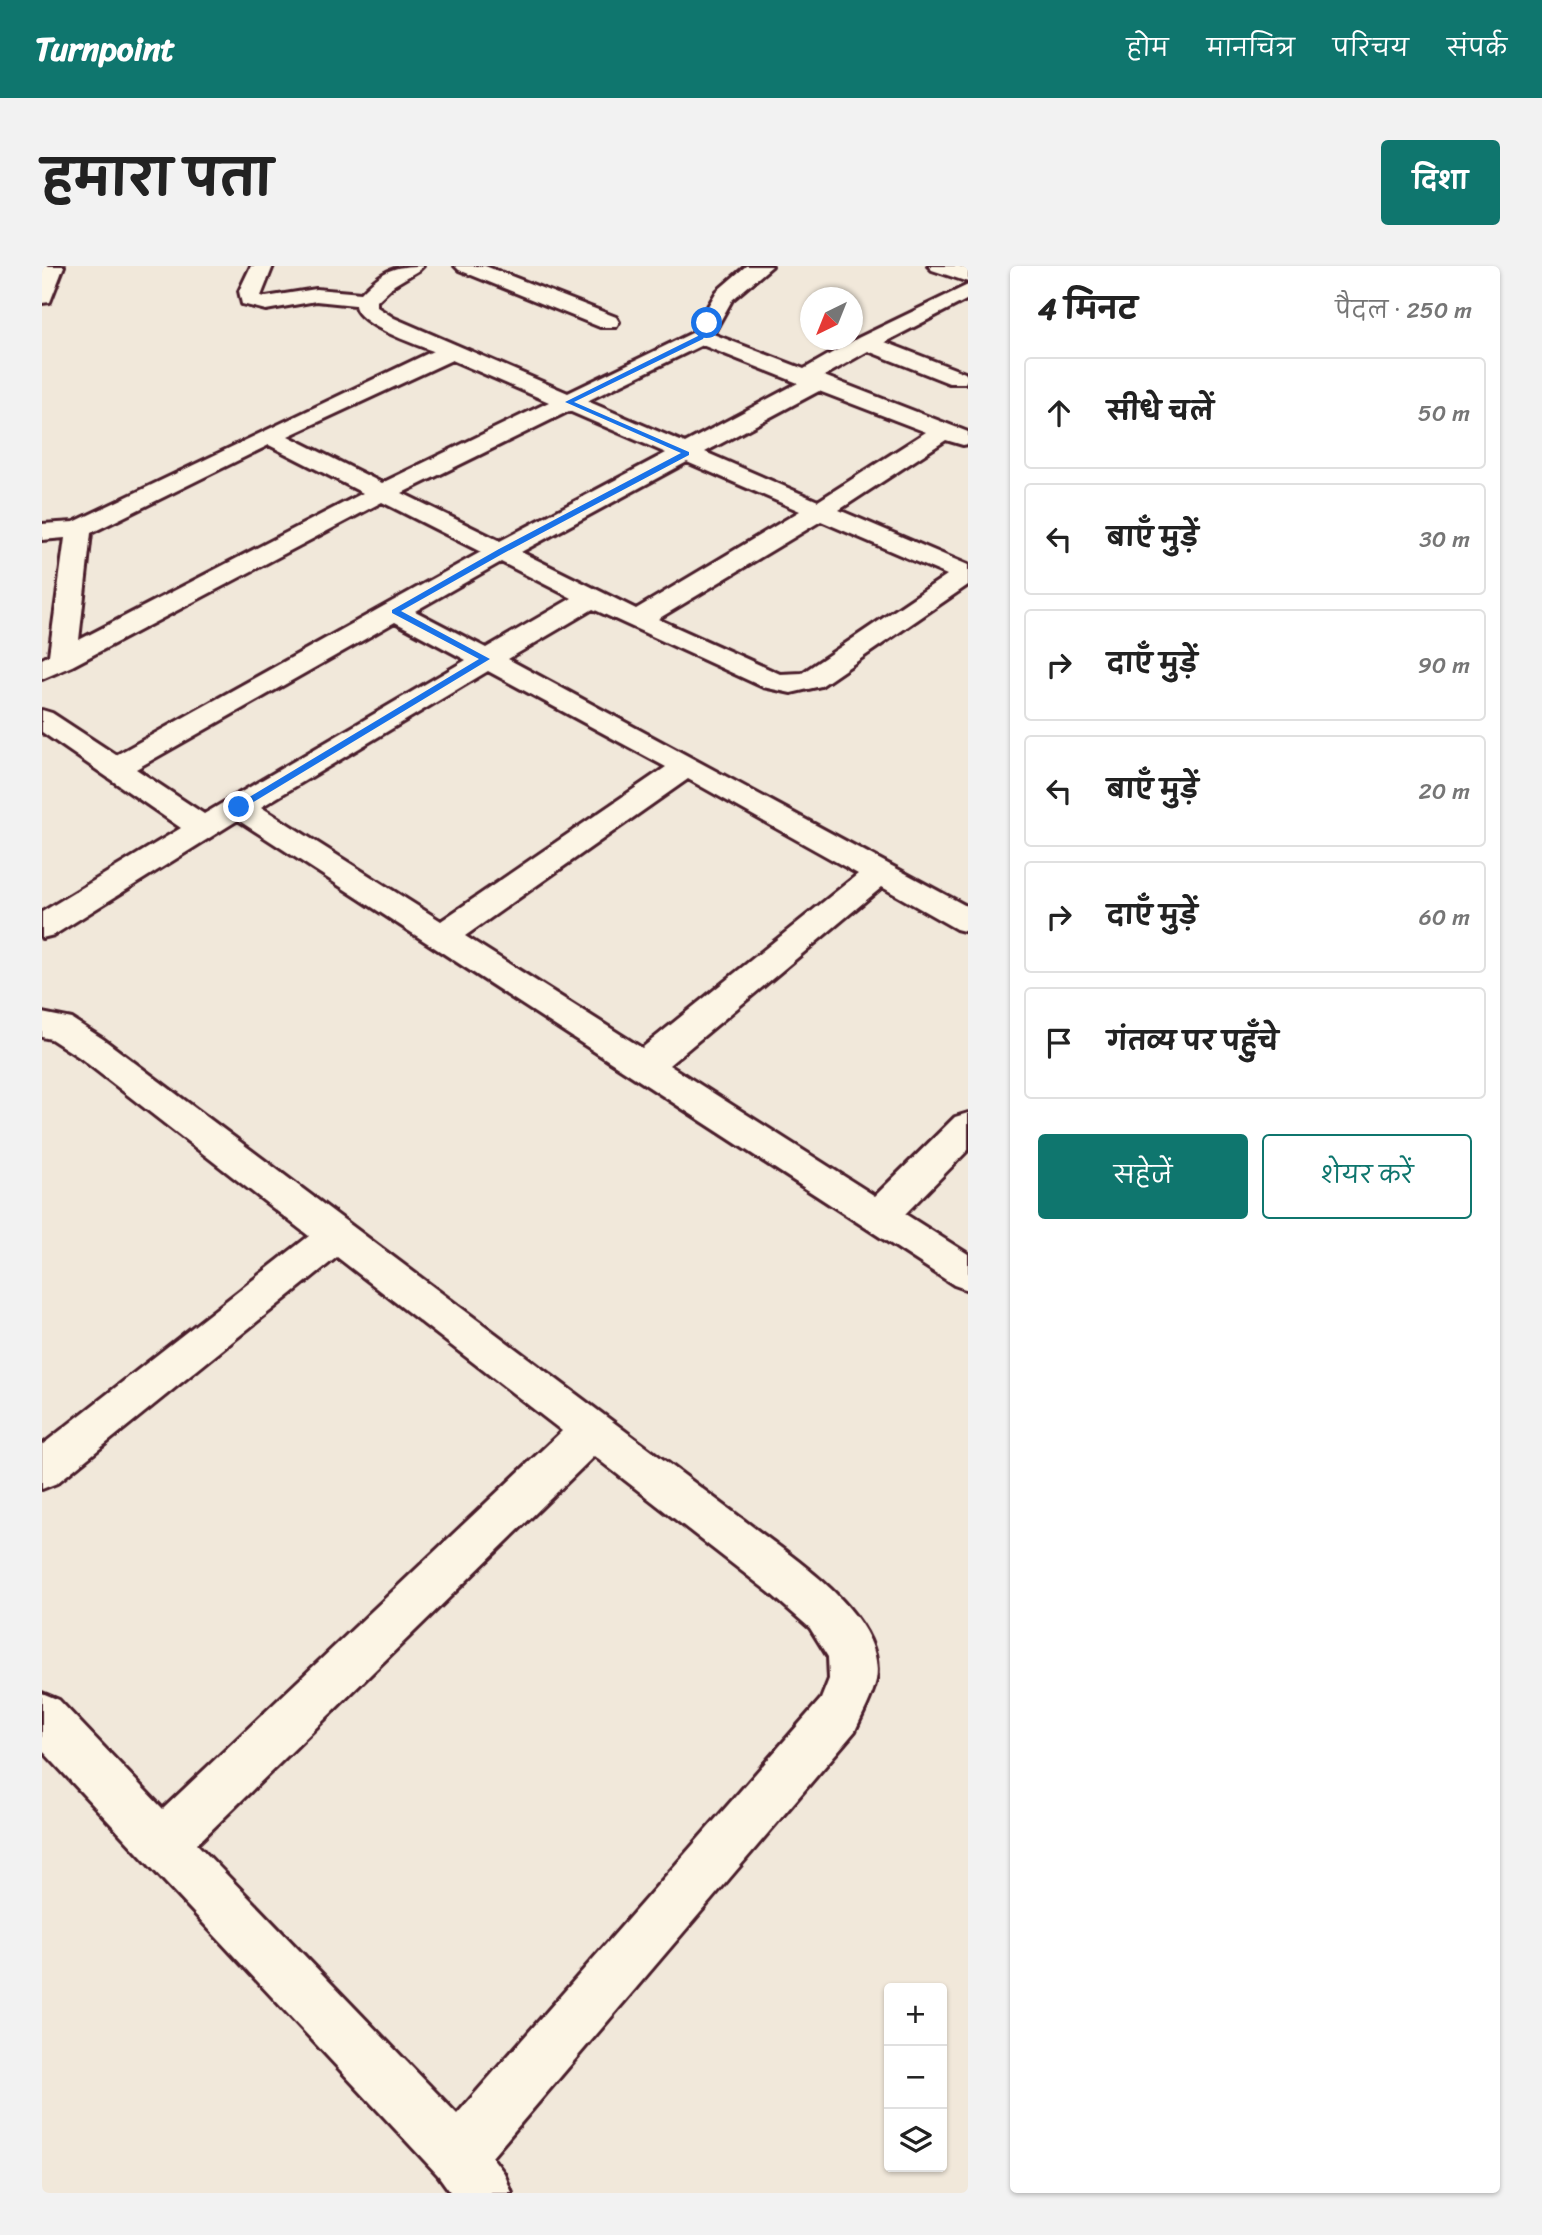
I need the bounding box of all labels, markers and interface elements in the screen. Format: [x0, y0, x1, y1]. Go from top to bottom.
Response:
text: Turnpoint [35, 20, 175, 78]
text: होम [1126, 27, 1169, 69]
text: मानचित्र [1207, 27, 1295, 69]
text: परिचय [1333, 27, 1409, 69]
text: संपर्क [1447, 27, 1507, 69]
text: हमारा पता [42, 135, 273, 222]
button: दिशा [1381, 140, 1500, 225]
text: 4 मिनट [1038, 282, 1137, 336]
north arrow [800, 287, 863, 350]
text: पैदल · 250 m [1335, 290, 1472, 331]
route start [691, 307, 722, 338]
text: सीधे चलें [1107, 388, 1214, 434]
text: 50 m [1418, 393, 1470, 434]
icon: ahead [1040, 394, 1078, 432]
text: बाएँ मुड़ें [1107, 514, 1198, 560]
text: 30 m [1419, 519, 1470, 560]
icon: left [1040, 520, 1078, 558]
text: दाएँ मुड़ें [1107, 640, 1198, 686]
text: 90 m [1418, 645, 1470, 686]
icon: right [1040, 646, 1078, 684]
text: बाएँ मुड़ें [1107, 766, 1198, 812]
text: 20 m [1419, 771, 1470, 812]
icon: left [1040, 772, 1078, 810]
route end [223, 791, 254, 822]
text: दाएँ मुड़ें [1107, 892, 1198, 938]
text: 60 m [1419, 897, 1470, 938]
icon: right [1040, 898, 1078, 936]
text: गंतव्य पर पहुँचे [1107, 1018, 1279, 1064]
icon: arrive [1040, 1024, 1078, 1062]
button: सहेजें [1038, 1134, 1248, 1219]
button: शेयर करें [1262, 1134, 1472, 1219]
map controls [884, 1983, 947, 2172]
button: + [884, 1983, 947, 2046]
button: − [884, 2046, 947, 2109]
button: layers [884, 2109, 947, 2172]

